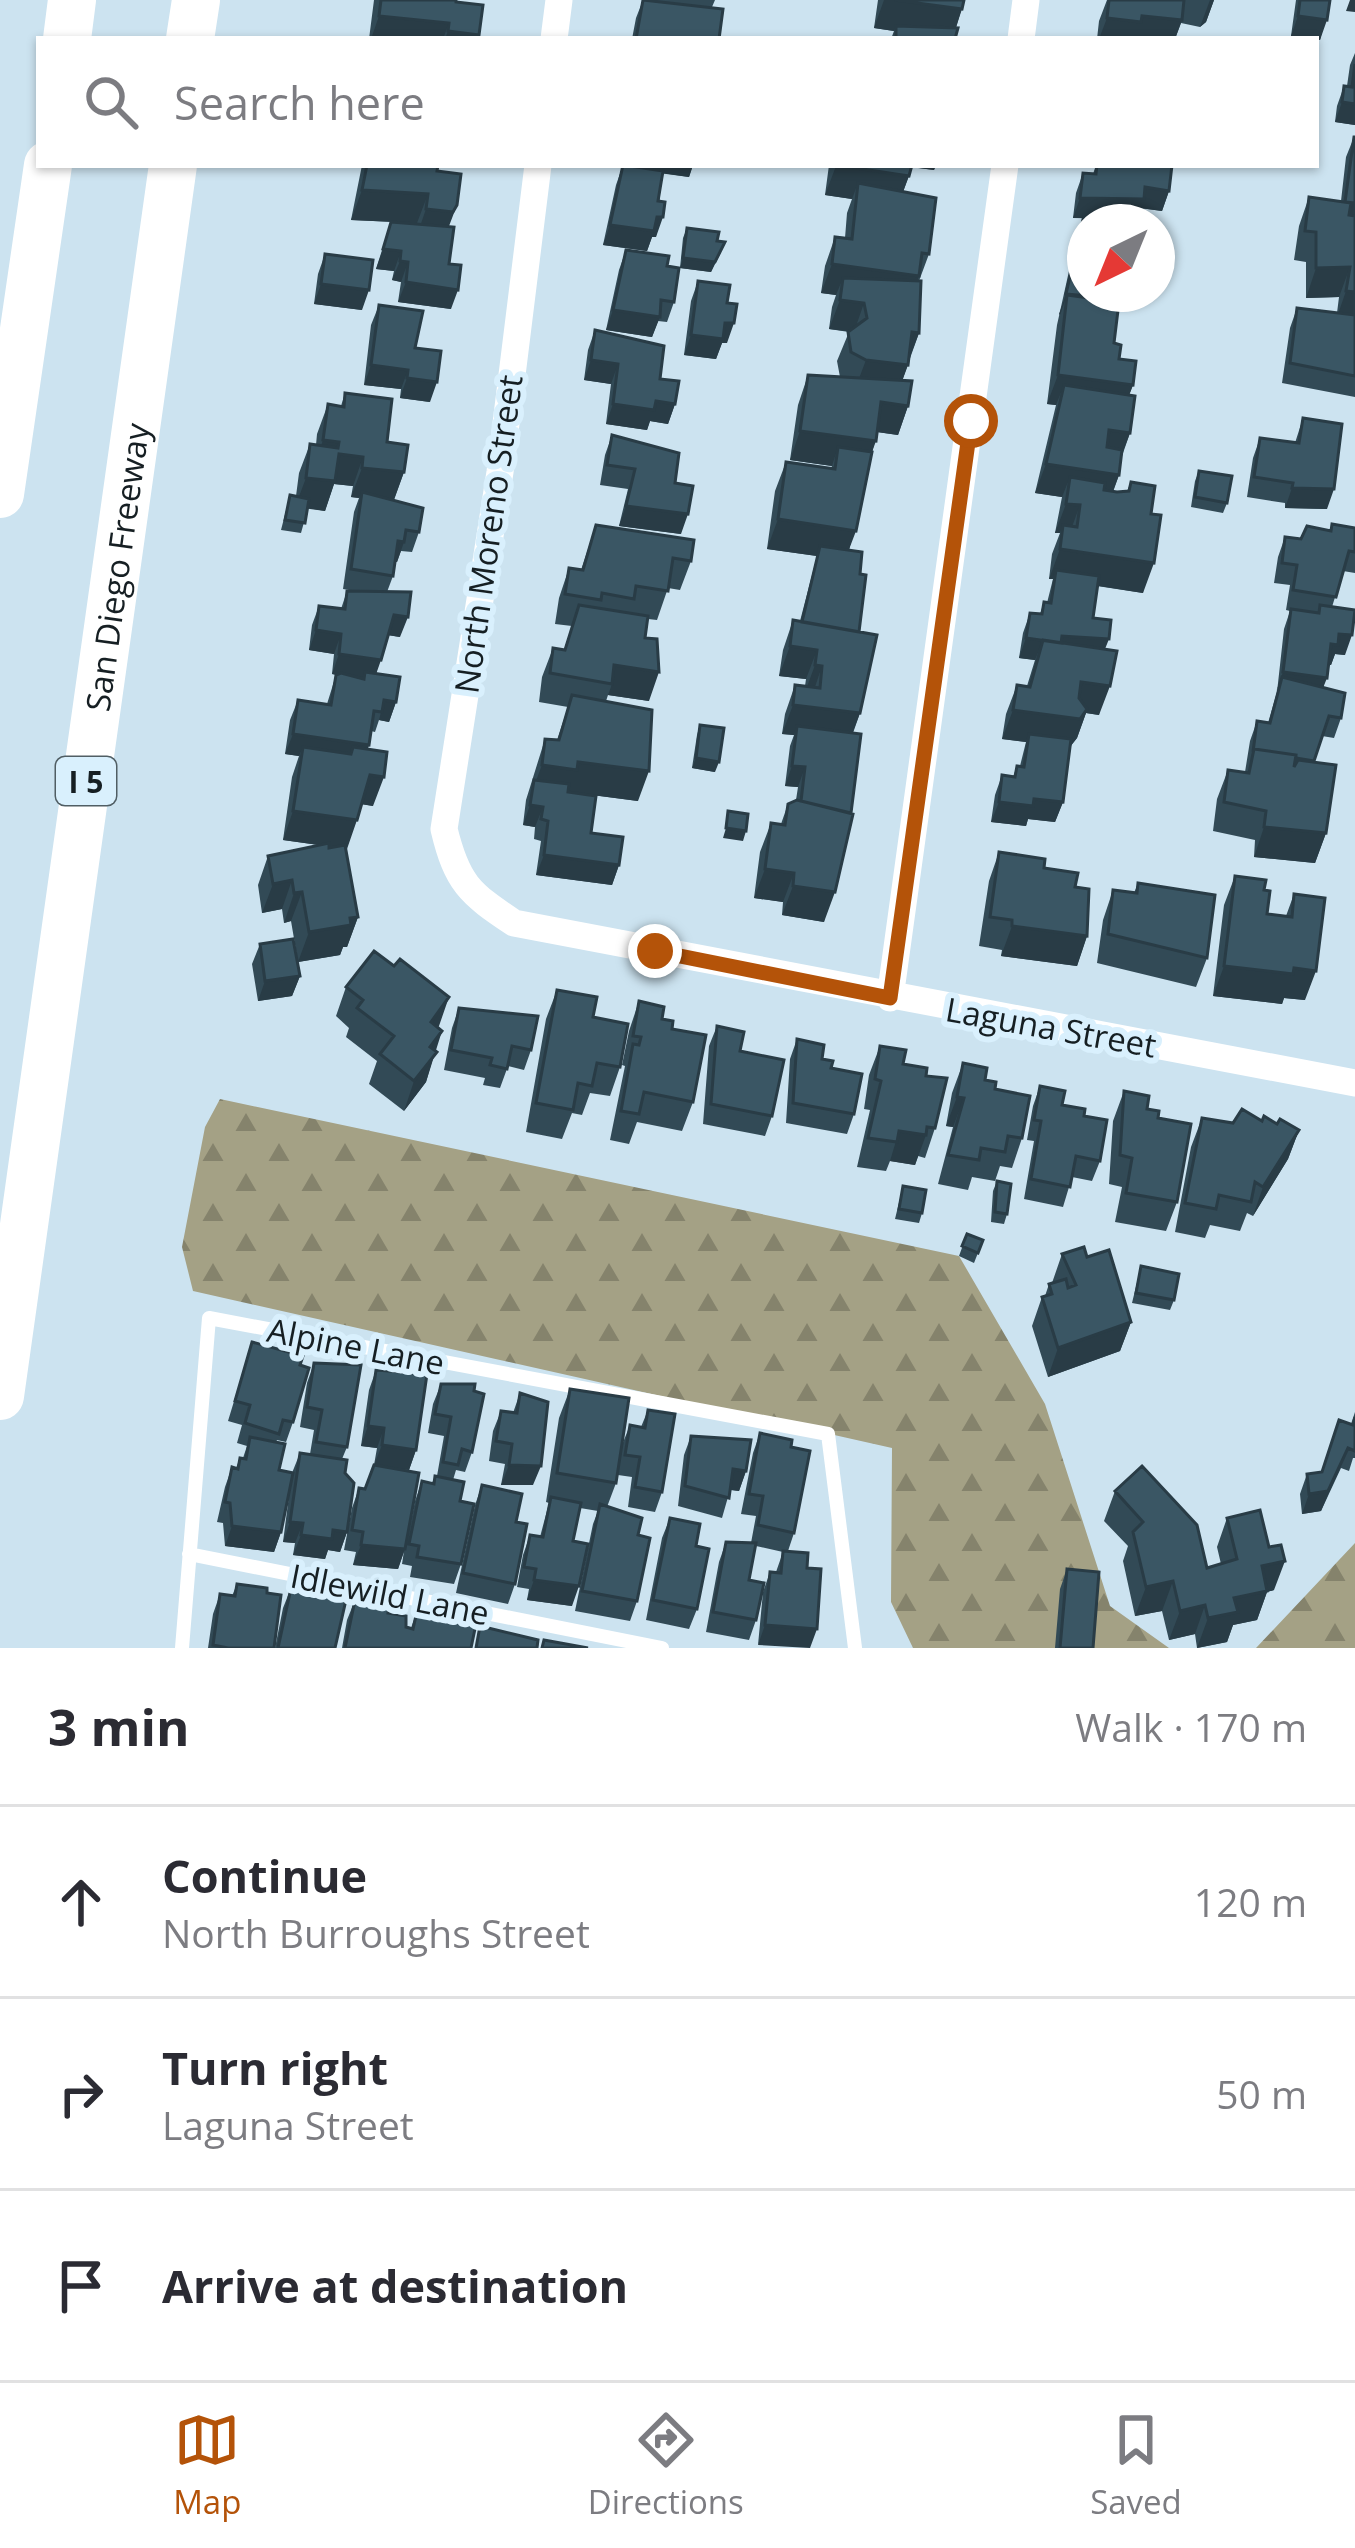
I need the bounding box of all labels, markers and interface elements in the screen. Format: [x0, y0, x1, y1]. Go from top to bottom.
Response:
search box [36, 36, 1319, 168]
icon: search [78, 69, 144, 135]
text: Search here [174, 72, 425, 133]
north arrow [1067, 204, 1175, 312]
street label: North Moreno Street [443, 372, 533, 696]
route start [944, 394, 998, 448]
street label: San Diego Freeway [74, 420, 159, 714]
road number: I 5 [56, 757, 116, 805]
route end [628, 924, 682, 978]
street label: Laguna Street [942, 986, 1160, 1068]
street label: Alpine Lane [264, 1307, 448, 1385]
street label: Idlewild Lane [287, 1553, 493, 1635]
text: 3 min [48, 1691, 190, 1761]
text: Walk · 170 m [1075, 1700, 1307, 1753]
text: Continue [162, 1845, 367, 1906]
icon: ahead [48, 1869, 114, 1935]
text: 120 m [1194, 1875, 1307, 1928]
text: North Burroughs Street [162, 1906, 590, 1959]
text: Turn right [162, 2037, 388, 2098]
icon: right [48, 2061, 114, 2127]
text: 50 m [1216, 2067, 1307, 2120]
text: Laguna Street [162, 2098, 414, 2151]
icon: arrive [48, 2253, 114, 2319]
text: Arrive at destination [162, 2255, 628, 2316]
tab: Map [173, 2407, 241, 2524]
tab: Directions [588, 2407, 744, 2524]
tab: Saved [1090, 2407, 1182, 2524]

